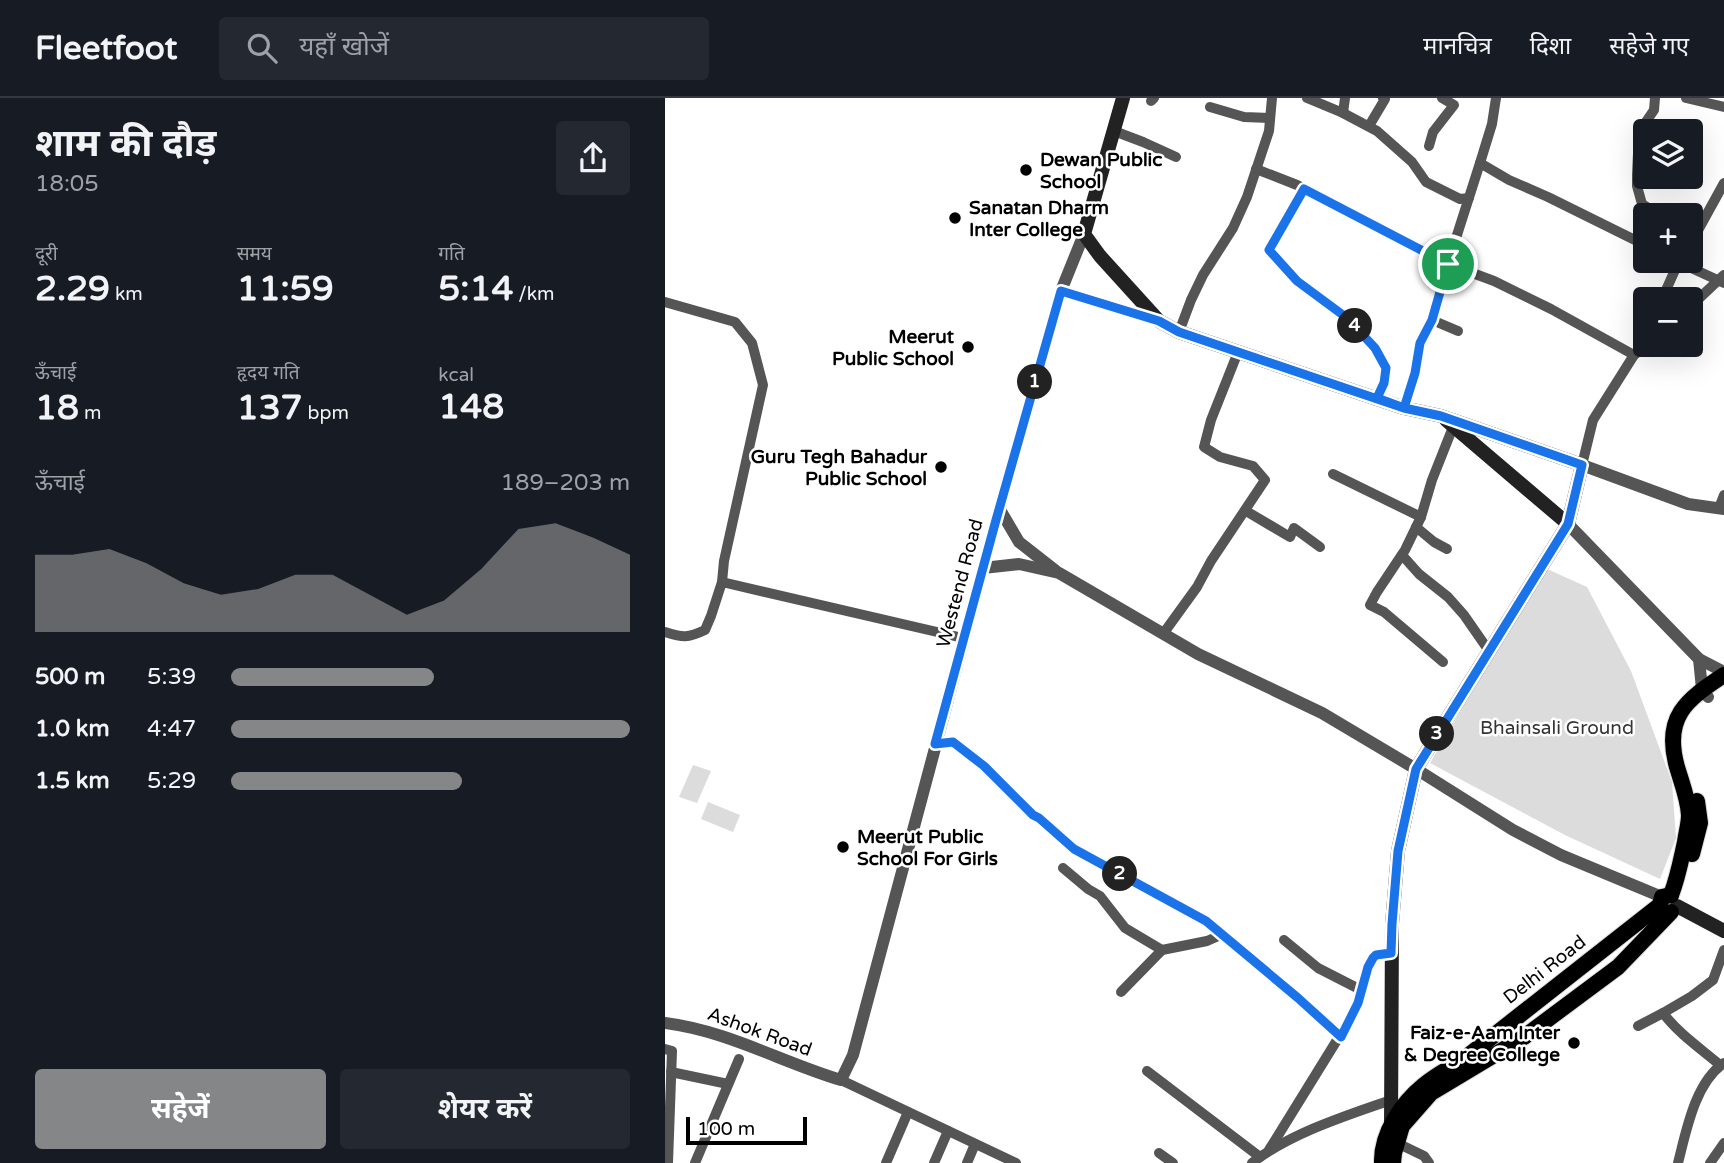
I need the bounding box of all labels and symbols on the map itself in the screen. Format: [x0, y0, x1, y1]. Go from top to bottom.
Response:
place label: Dewan Public School [1040, 149, 1162, 193]
marker: Dewan Public School [1018, 162, 1034, 178]
place label: Sanatan Dharm Inter College [969, 197, 1109, 242]
marker: Sanatan Dharm Inter College [947, 210, 963, 226]
pin [1418, 234, 1478, 294]
pin: 4 [1337, 308, 1373, 344]
place label: Meerut Public School [832, 326, 955, 370]
marker: Meerut Public School [960, 339, 976, 355]
pin: 1 [1017, 364, 1053, 400]
place label: Guru Tegh Bahadur Public School [751, 446, 928, 490]
marker: Guru Tegh Bahadur Public School [933, 459, 949, 475]
street label: Westend Road [932, 517, 988, 650]
pin: 3 [1419, 716, 1455, 752]
park label: Bhainsali Ground [1480, 717, 1634, 739]
place label: Meerut Public School For Girls [857, 826, 998, 870]
marker: Meerut Public School For Girls [835, 839, 851, 855]
pin: 2 [1103, 856, 1137, 892]
street label: Delhi Road [1499, 931, 1590, 1009]
street label: Ashok Road [704, 1003, 815, 1061]
place label: Faiz-e-Aam Inter & Degree College [1404, 1022, 1561, 1067]
marker: Faiz-e-Aam Inter & Degree College [1566, 1035, 1582, 1051]
scale bar [686, 1114, 807, 1146]

